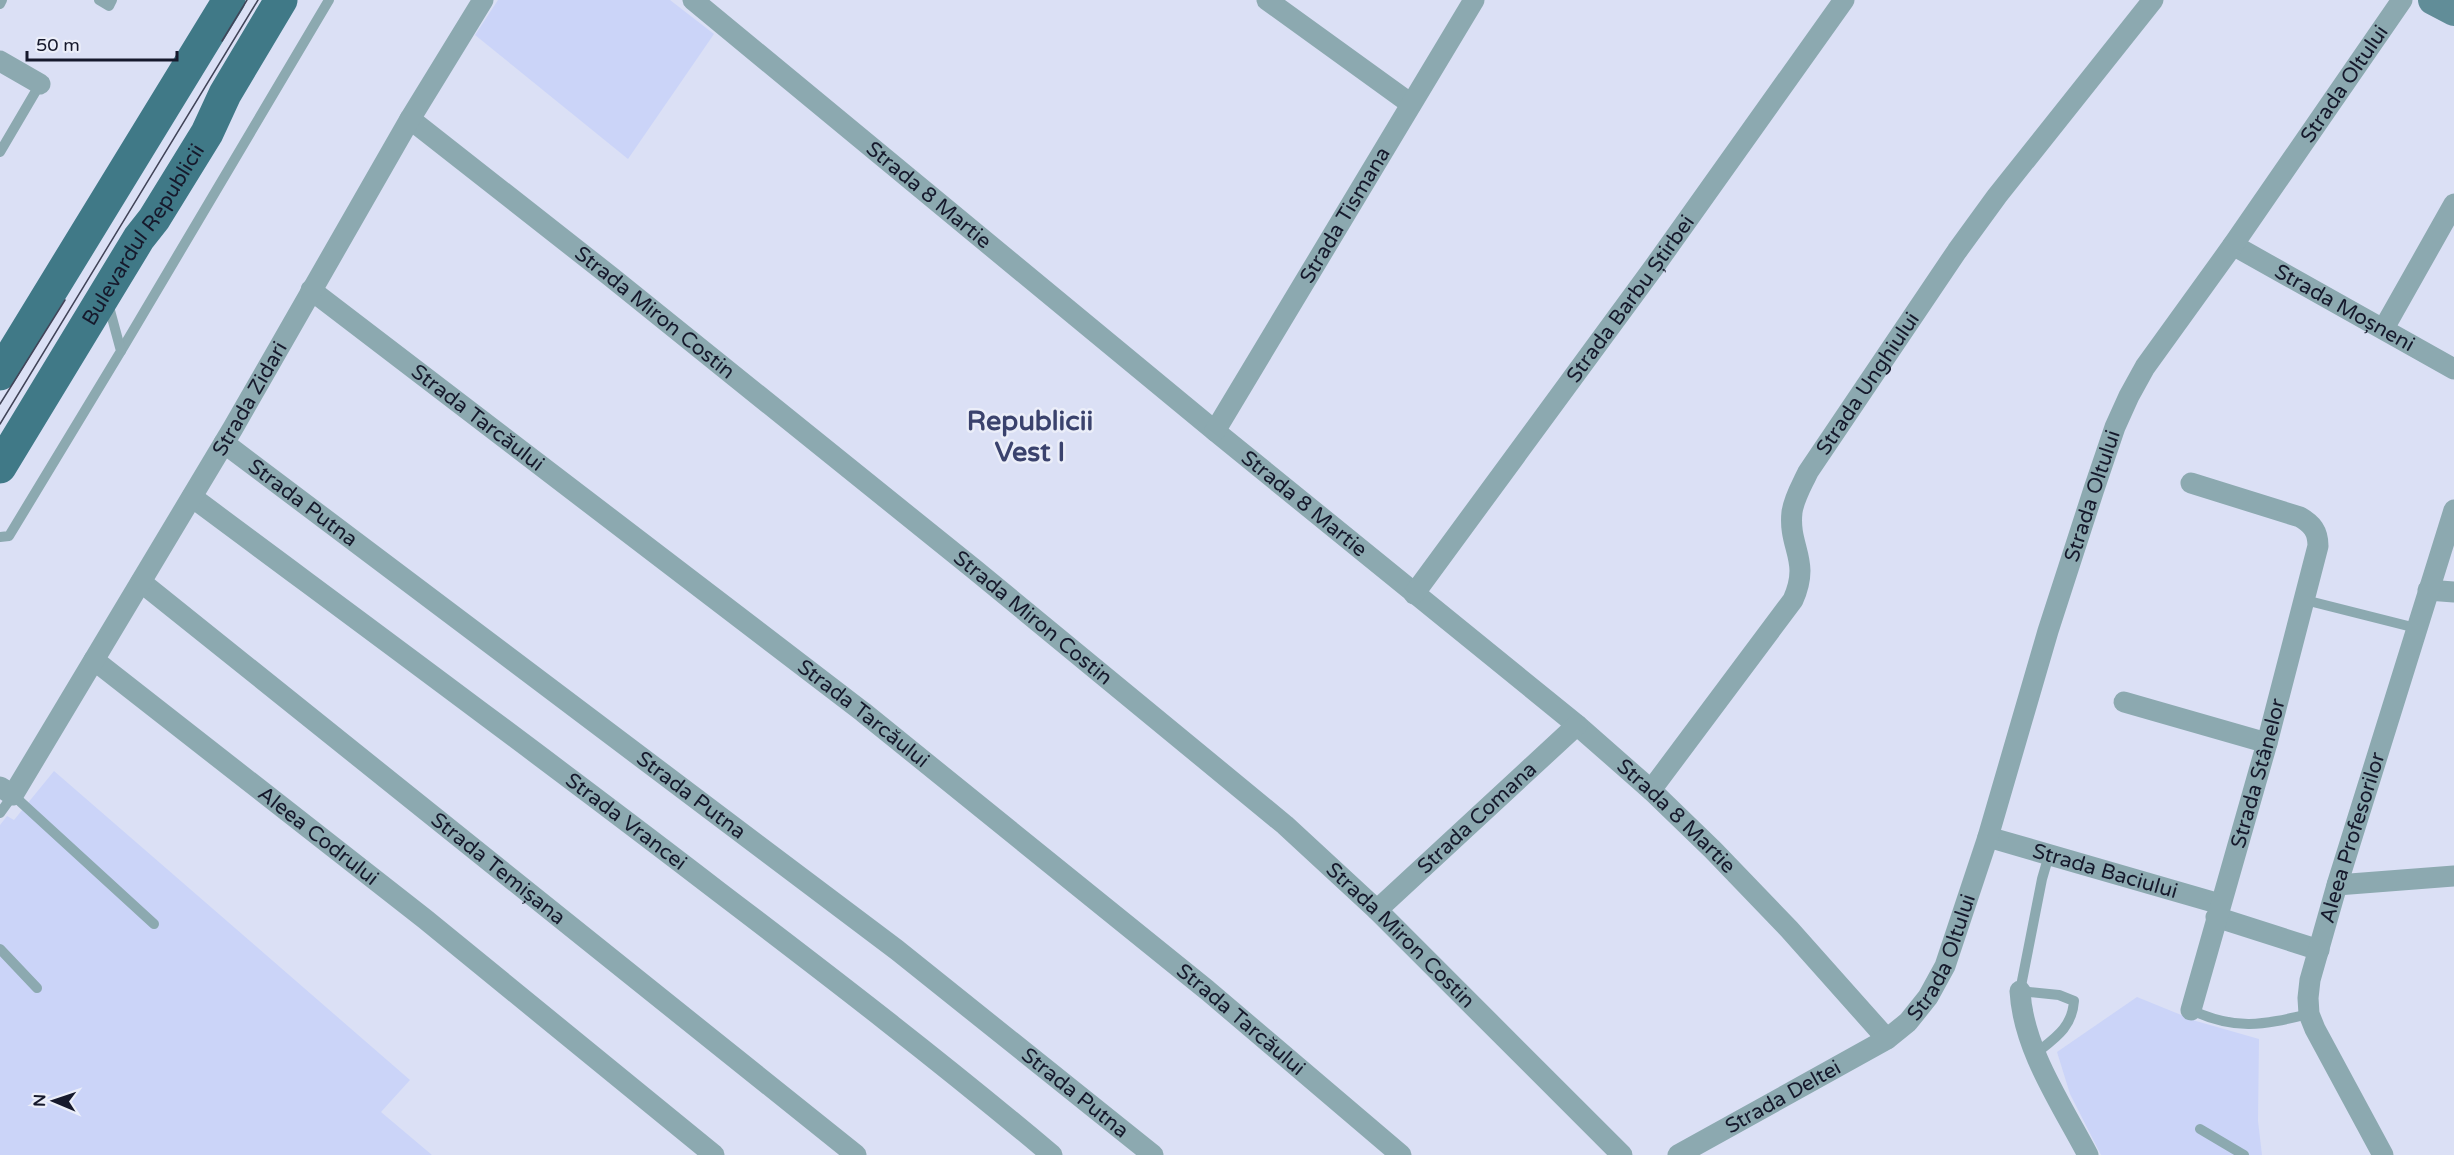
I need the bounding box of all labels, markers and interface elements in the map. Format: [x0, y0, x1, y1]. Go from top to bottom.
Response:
street label: Strada Oltului [2295, 21, 2394, 148]
scale bar [27, 24, 177, 62]
text: 50 m [36, 34, 80, 56]
street label: Strada 8 Martie [861, 136, 996, 254]
street label: Bulevardul Republicii [77, 140, 210, 330]
street label: Strada Tismana [1295, 143, 1396, 288]
street label: Strada Barbu Știrbei [1561, 210, 1700, 388]
street label: Strada Miron Costin [569, 241, 740, 384]
street label: Strada Moșneni [2270, 259, 2419, 357]
street label: Strada Unghiului [1811, 308, 1925, 460]
street label: Strada Zidari [207, 337, 293, 461]
street label: Strada Tarcăului [406, 359, 549, 477]
district label: Republicii Vest I [967, 405, 1093, 469]
street label: Strada Oltului [2059, 427, 2126, 565]
street label: Strada 8 Martie [1236, 445, 1372, 563]
street label: Strada Putna [243, 454, 362, 552]
street label: Strada Miron Costin [948, 545, 1117, 691]
street label: Strada Tarcăului [792, 654, 934, 773]
street label: Strada Stânelor [2226, 696, 2291, 851]
street label: Strada Putna [631, 746, 751, 845]
street label: Aleea Profesorilor [2315, 749, 2391, 926]
street label: Strada 8 Martie [1611, 754, 1741, 879]
street label: Strada Comana [1412, 757, 1542, 879]
street label: Strada Vrancei [561, 768, 691, 876]
street label: Aleea Codrului [253, 781, 383, 891]
street label: Strada Temișana [426, 807, 570, 930]
street label: Strada Baciului [2030, 839, 2180, 904]
street label: Strada Miron Costin [1321, 857, 1480, 1014]
street label: Strada Oltului [1902, 891, 1981, 1026]
street label: Strada Tarcăului [1171, 958, 1310, 1081]
street label: Strada Putna [1016, 1043, 1134, 1144]
street label: Strada Deltei [1721, 1055, 1845, 1139]
north arrow [24, 1071, 84, 1131]
text: N [30, 1094, 50, 1107]

